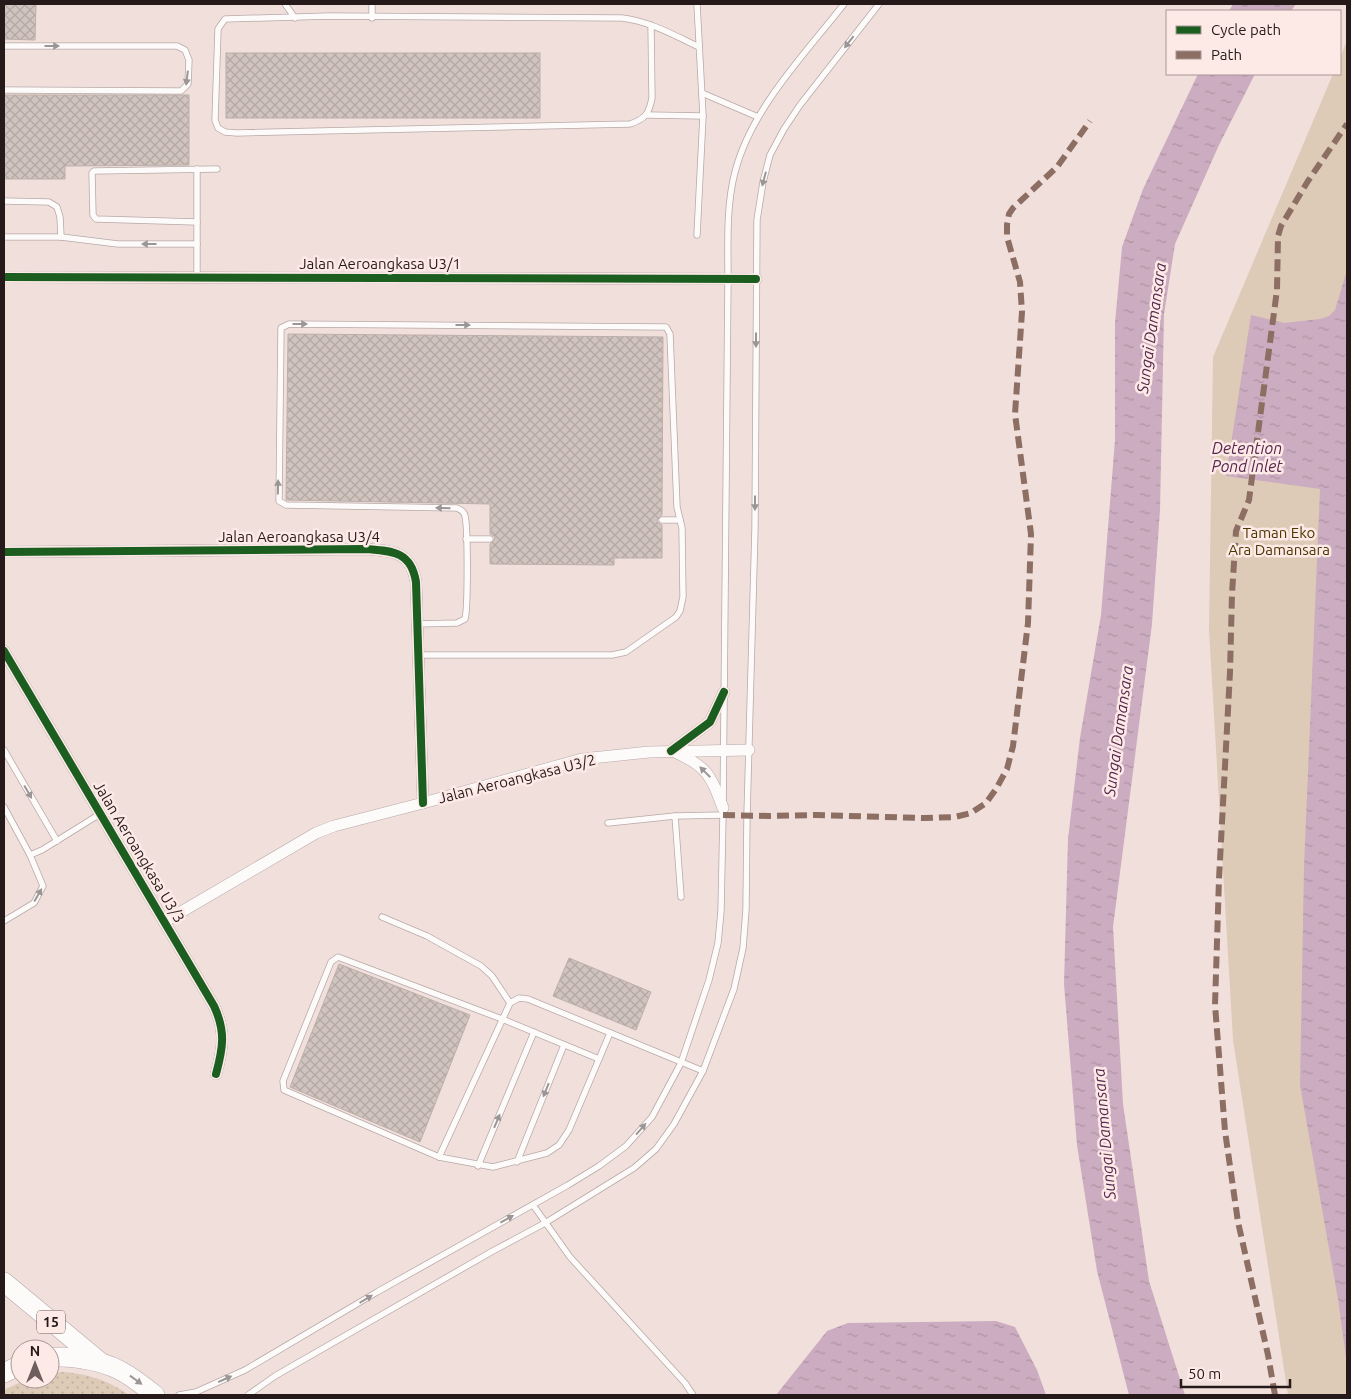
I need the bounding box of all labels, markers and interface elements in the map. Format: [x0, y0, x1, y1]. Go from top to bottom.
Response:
legend [1166, 10, 1341, 75]
text: Cycle path [1211, 21, 1281, 38]
one-way arrow [844, 35, 854, 49]
one-way arrow [45, 42, 61, 50]
text: Path [1211, 46, 1242, 63]
one-way arrow [183, 71, 191, 87]
one-way arrow [760, 171, 768, 186]
one-way arrow [140, 240, 156, 248]
street label: Jalan Aeroangkasa U3/1 [299, 255, 461, 272]
water label: Sungai Damansara [1133, 261, 1169, 395]
one-way arrow [293, 320, 309, 328]
one-way arrow [455, 321, 471, 329]
one-way arrow [752, 333, 760, 349]
water label: Detention Pond Inlet [1211, 439, 1283, 475]
one-way arrow [274, 479, 282, 495]
one-way arrow [751, 495, 759, 511]
one-way arrow [435, 504, 451, 512]
park label: Taman Eko Ara Damansara [1228, 524, 1330, 558]
street label: Jalan Aeroangkasa U3/4 [218, 528, 380, 545]
water label: Sungai Damansara [1100, 664, 1136, 798]
street label: Jalan Aeroangkasa U3/2 [436, 751, 597, 806]
one-way arrow [699, 766, 711, 778]
street label: Jalan Aeroangkasa U3/3 [90, 778, 188, 925]
one-way arrow [24, 786, 33, 799]
one-way arrow [34, 887, 42, 902]
water label: Sungai Damansara [1089, 1067, 1119, 1201]
one-way arrow [542, 1083, 550, 1098]
one-way arrow [493, 1114, 501, 1128]
one-way arrow [636, 1123, 647, 1136]
one-way arrow [501, 1215, 514, 1224]
one-way arrow [359, 1294, 372, 1303]
road number: 15 [37, 1310, 65, 1334]
north arrow [10, 1339, 60, 1389]
text: N [30, 1343, 40, 1359]
scale bar [1181, 1356, 1290, 1388]
text: 50 m [1188, 1365, 1221, 1382]
one-way arrow [129, 1375, 143, 1385]
one-way arrow [218, 1375, 232, 1383]

